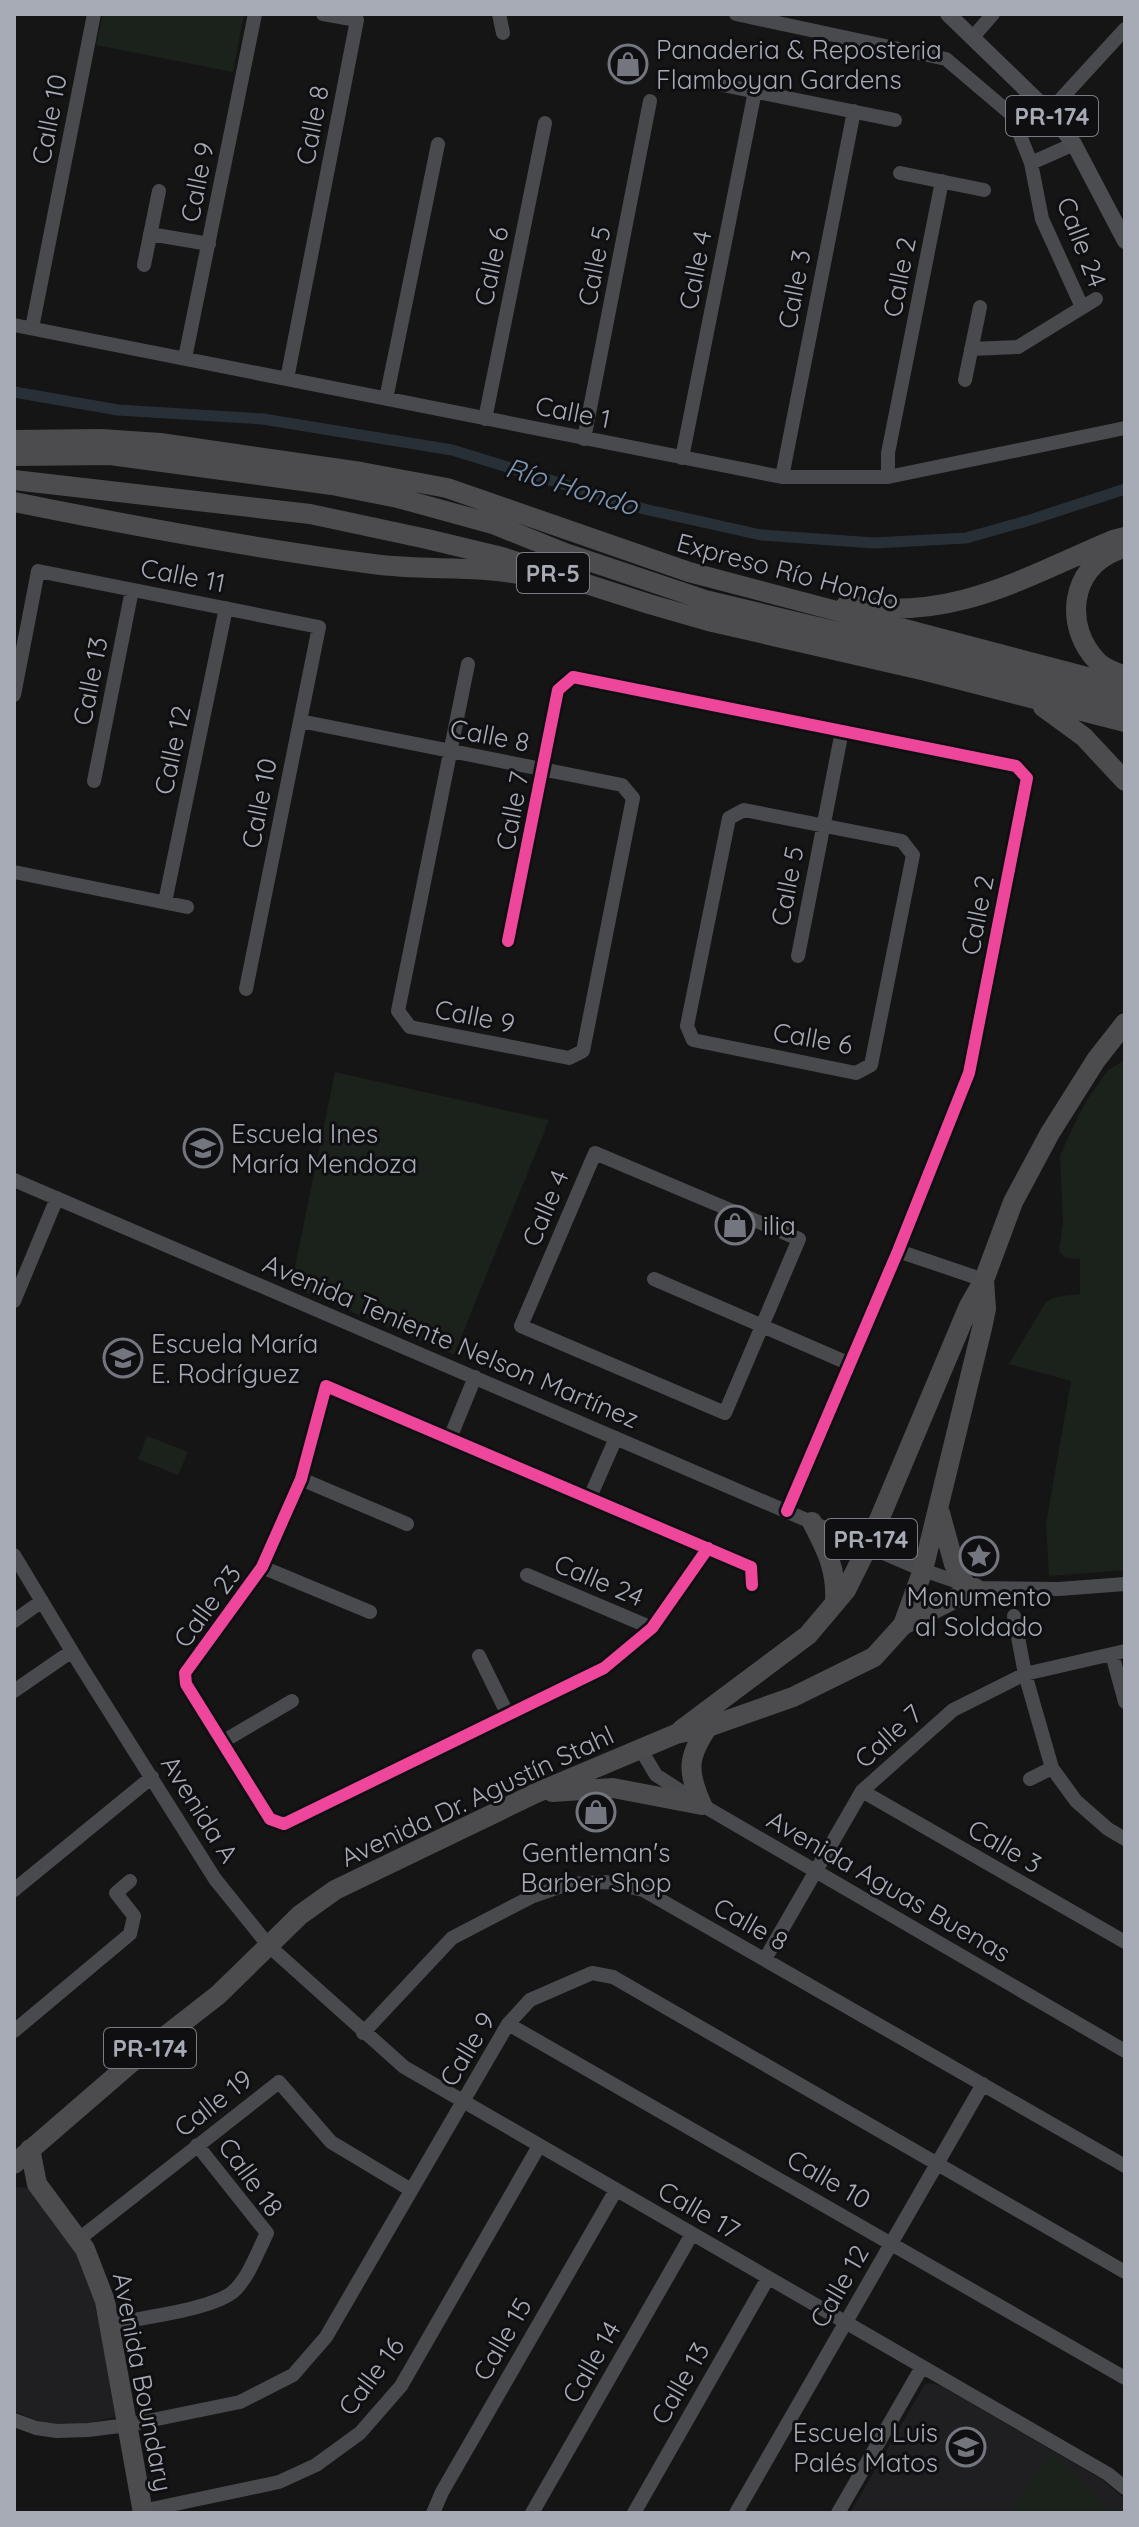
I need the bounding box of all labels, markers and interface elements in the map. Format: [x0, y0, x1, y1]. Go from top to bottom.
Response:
place label: Panaderia & Reposteria Flamboyan Gardens [656, 33, 942, 96]
shop icon: Panaderia & Reposteria Flamboyan Gardens [607, 43, 649, 85]
street label: Calle 10 [24, 71, 74, 167]
street label: Calle 8 [288, 82, 336, 168]
road number: PR-174 [1006, 96, 1098, 136]
street label: Calle 9 [173, 139, 221, 225]
street label: Calle 24 [1050, 192, 1114, 292]
street label: Calle 6 [467, 223, 515, 309]
street label: Calle 5 [570, 223, 618, 309]
street label: Calle 4 [671, 228, 719, 312]
street label: Calle 2 [875, 234, 923, 320]
street label: Calle 3 [770, 247, 818, 331]
street label: Calle 1 [533, 389, 613, 435]
water label: Río Hondo [502, 449, 643, 523]
street label: Expreso Río Hondo [673, 525, 903, 617]
street label: Calle 11 [138, 551, 228, 599]
road number: PR-5 [517, 553, 589, 593]
street label: Calle 13 [65, 634, 115, 728]
street label: Calle 12 [146, 702, 198, 798]
street label: Calle 8 [447, 711, 533, 759]
street label: Calle 10 [234, 755, 284, 851]
street label: Calle 7 [488, 769, 536, 853]
street label: Calle 5 [763, 843, 811, 929]
street label: Calle 2 [953, 872, 1001, 958]
street label: Calle 9 [432, 992, 518, 1040]
street label: Calle 6 [771, 1015, 855, 1061]
place label: Escuela Ines María Mendoza [231, 1117, 417, 1180]
school or university icon: Escuela Ines María Mendoza [182, 1127, 224, 1169]
street label: Calle 4 [514, 1165, 576, 1251]
shop icon: ilia [714, 1204, 756, 1246]
place label: ilia [763, 1209, 796, 1242]
street label: Avenida Teniente Nelson Martínez [258, 1247, 644, 1435]
place label: Escuela María E. Rodríguez [151, 1327, 318, 1390]
school or university icon: Escuela María E. Rodríguez [102, 1337, 144, 1379]
road number: PR-174 [825, 1519, 917, 1559]
place icon: Monumento al Soldado [958, 1535, 1000, 1577]
street label: Calle 24 [549, 1546, 649, 1614]
street label: Calle 23 [166, 1558, 248, 1654]
place label: Monumento al Soldado [907, 1580, 1051, 1643]
street label: Calle 7 [847, 1697, 929, 1775]
street label: Avenida Dr. Agustín Stahl [335, 1718, 619, 1874]
street label: Avenida A [154, 1749, 246, 1869]
shop icon: Gentleman's Barber Shop [575, 1791, 617, 1833]
street label: Avenida Aguas Buenas [761, 1803, 1017, 1969]
street label: Calle 3 [962, 1812, 1048, 1880]
place label: Gentleman's Barber Shop [520, 1836, 672, 1899]
street label: Calle 8 [708, 1890, 794, 1958]
street label: Calle 9 [432, 2006, 502, 2092]
road number: PR-174 [104, 2028, 196, 2068]
street label: Calle 19 [167, 2062, 259, 2144]
street label: Calle 18 [211, 2131, 291, 2223]
street label: Calle 10 [781, 2142, 877, 2216]
street label: Calle 17 [652, 2173, 746, 2247]
street label: Calle 12 [802, 2239, 876, 2333]
street label: Avenida Boundary [106, 2270, 180, 2494]
street label: Calle 15 [465, 2292, 539, 2386]
street label: Calle 14 [554, 2315, 628, 2409]
street label: Calle 16 [331, 2330, 411, 2422]
street label: Calle 13 [643, 2336, 717, 2430]
place label: Escuela Luis Palés Matos [793, 2416, 938, 2479]
school or university icon: Escuela Luis Palés Matos [945, 2426, 987, 2468]

